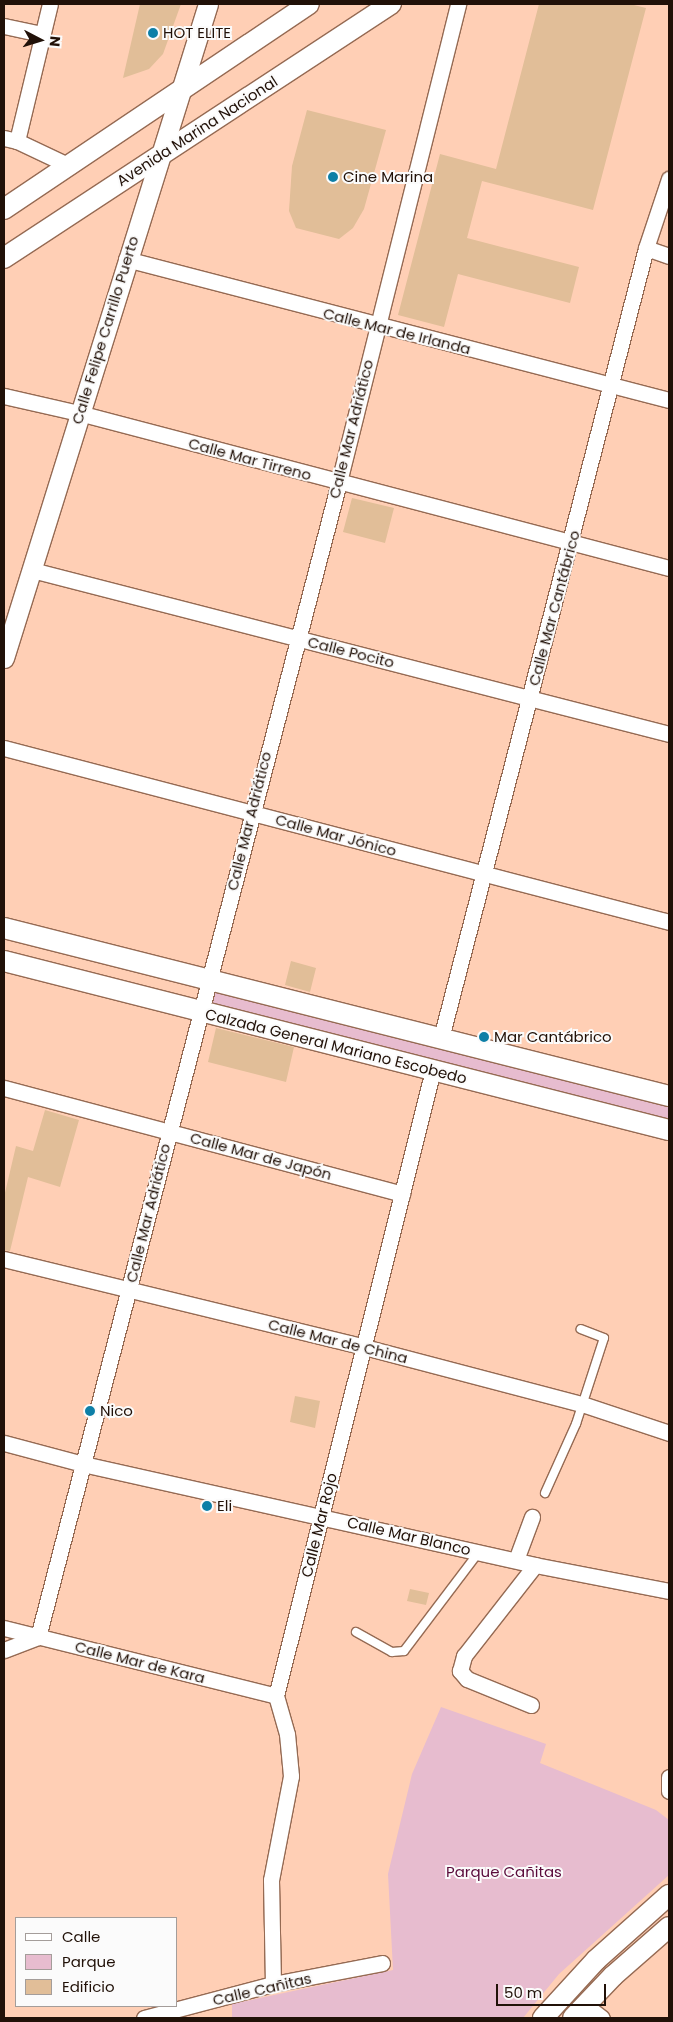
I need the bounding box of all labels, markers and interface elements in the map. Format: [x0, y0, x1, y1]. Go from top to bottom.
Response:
north arrow [15, 15, 65, 65]
place label: HOT ELITE [163, 24, 231, 42]
marker: HOT ELITE [147, 27, 159, 39]
text: N [45, 35, 65, 47]
street label: Avenida Marina Nacional [113, 72, 281, 190]
place label: Cine Marina [343, 168, 433, 186]
marker: Cine Marina [327, 171, 339, 183]
street label: Calle Felipe Carrillo Puerto [68, 234, 142, 426]
street label: Calle Mar de Irlanda [321, 304, 473, 358]
street label: Calle Mar Adriático [325, 358, 377, 500]
street label: Calle Mar Tirreno [187, 434, 313, 484]
street label: Calle Mar Cantábrico [525, 528, 583, 688]
street label: Calle Pocito [306, 633, 396, 671]
street label: Calle Mar Adriático [223, 750, 275, 892]
street label: Calle Mar Jónico [273, 810, 399, 860]
street label: Calzada General Mariano Escobedo [203, 1005, 469, 1087]
place label: Mar Cantábrico [494, 1028, 612, 1046]
marker: Mar Cantábrico [478, 1031, 490, 1043]
street label: Calle Mar de Japón [188, 1128, 334, 1184]
street label: Calle Mar Adriático [122, 1142, 174, 1284]
street label: Calle Mar de China [266, 1315, 410, 1367]
place label: Nico [100, 1402, 133, 1420]
marker: Nico [84, 1405, 96, 1417]
street label: Calle Mar Rojo [297, 1471, 341, 1579]
place label: Eli [217, 1497, 232, 1515]
marker: Eli [201, 1500, 213, 1512]
street label: Calle Mar Blanco [345, 1513, 473, 1559]
street label: Calle Mar de Kara [73, 1637, 207, 1687]
park label: Parque Cañitas [446, 1863, 562, 1881]
legend [15, 1917, 178, 2007]
text: Calle [62, 1926, 100, 1947]
text: Parque [62, 1951, 115, 1972]
street label: Calle Cañitas [211, 1969, 313, 2009]
scale bar [498, 1974, 608, 2006]
text: Edificio [62, 1976, 115, 1997]
text: 50 m [504, 1982, 542, 2003]

